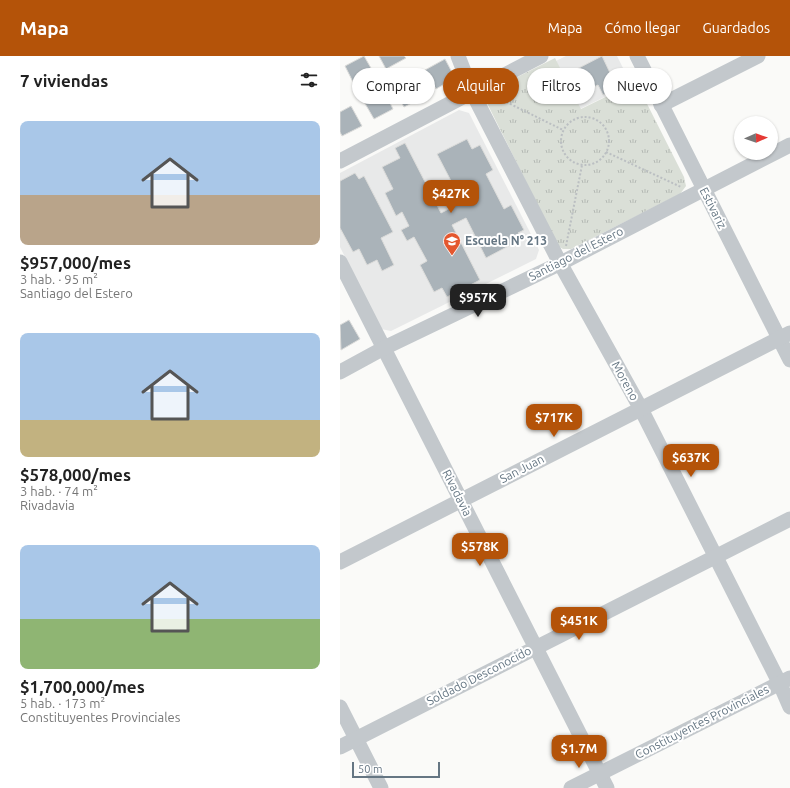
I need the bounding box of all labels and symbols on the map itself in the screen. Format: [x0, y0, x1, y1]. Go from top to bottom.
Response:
north arrow [734, 116, 778, 160]
pin: $427K [423, 180, 479, 214]
street label: Estivariz [698, 185, 730, 231]
street label: Santiago del Estero [526, 224, 625, 283]
school or university icon: Escuela N° 213 [442, 231, 462, 256]
place label: Escuela N° 213 [465, 234, 547, 247]
pin: $957K [450, 284, 506, 318]
street label: Moreno [609, 359, 641, 402]
pin: $717K [526, 404, 582, 438]
pin: $637K [663, 444, 719, 478]
street label: San Juan [498, 452, 546, 485]
street label: Rivadavia [440, 467, 475, 518]
pin: $578K [452, 533, 508, 567]
pin: $451K [551, 607, 607, 641]
street label: Soldado Desconocido [424, 643, 533, 708]
street label: Constituyentes Provinciales [633, 682, 771, 761]
pin: $1.7M [551, 735, 607, 769]
scale bar [352, 760, 440, 779]

